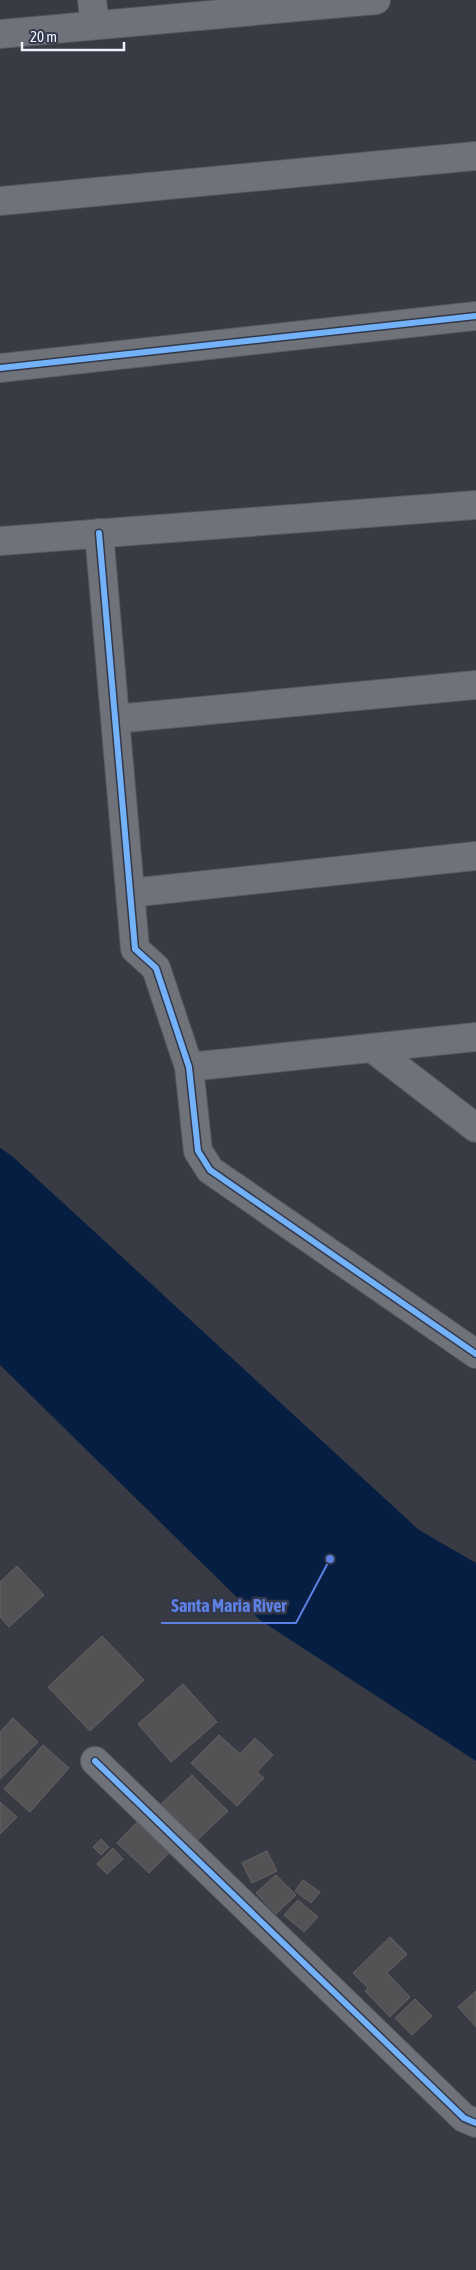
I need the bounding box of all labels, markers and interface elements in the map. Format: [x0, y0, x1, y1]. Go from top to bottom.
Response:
scale bar [22, 20, 125, 52]
text: 20 m [30, 28, 57, 45]
callout: Santa Maria River [161, 1590, 296, 1623]
text: Santa Maria River [171, 1595, 287, 1616]

